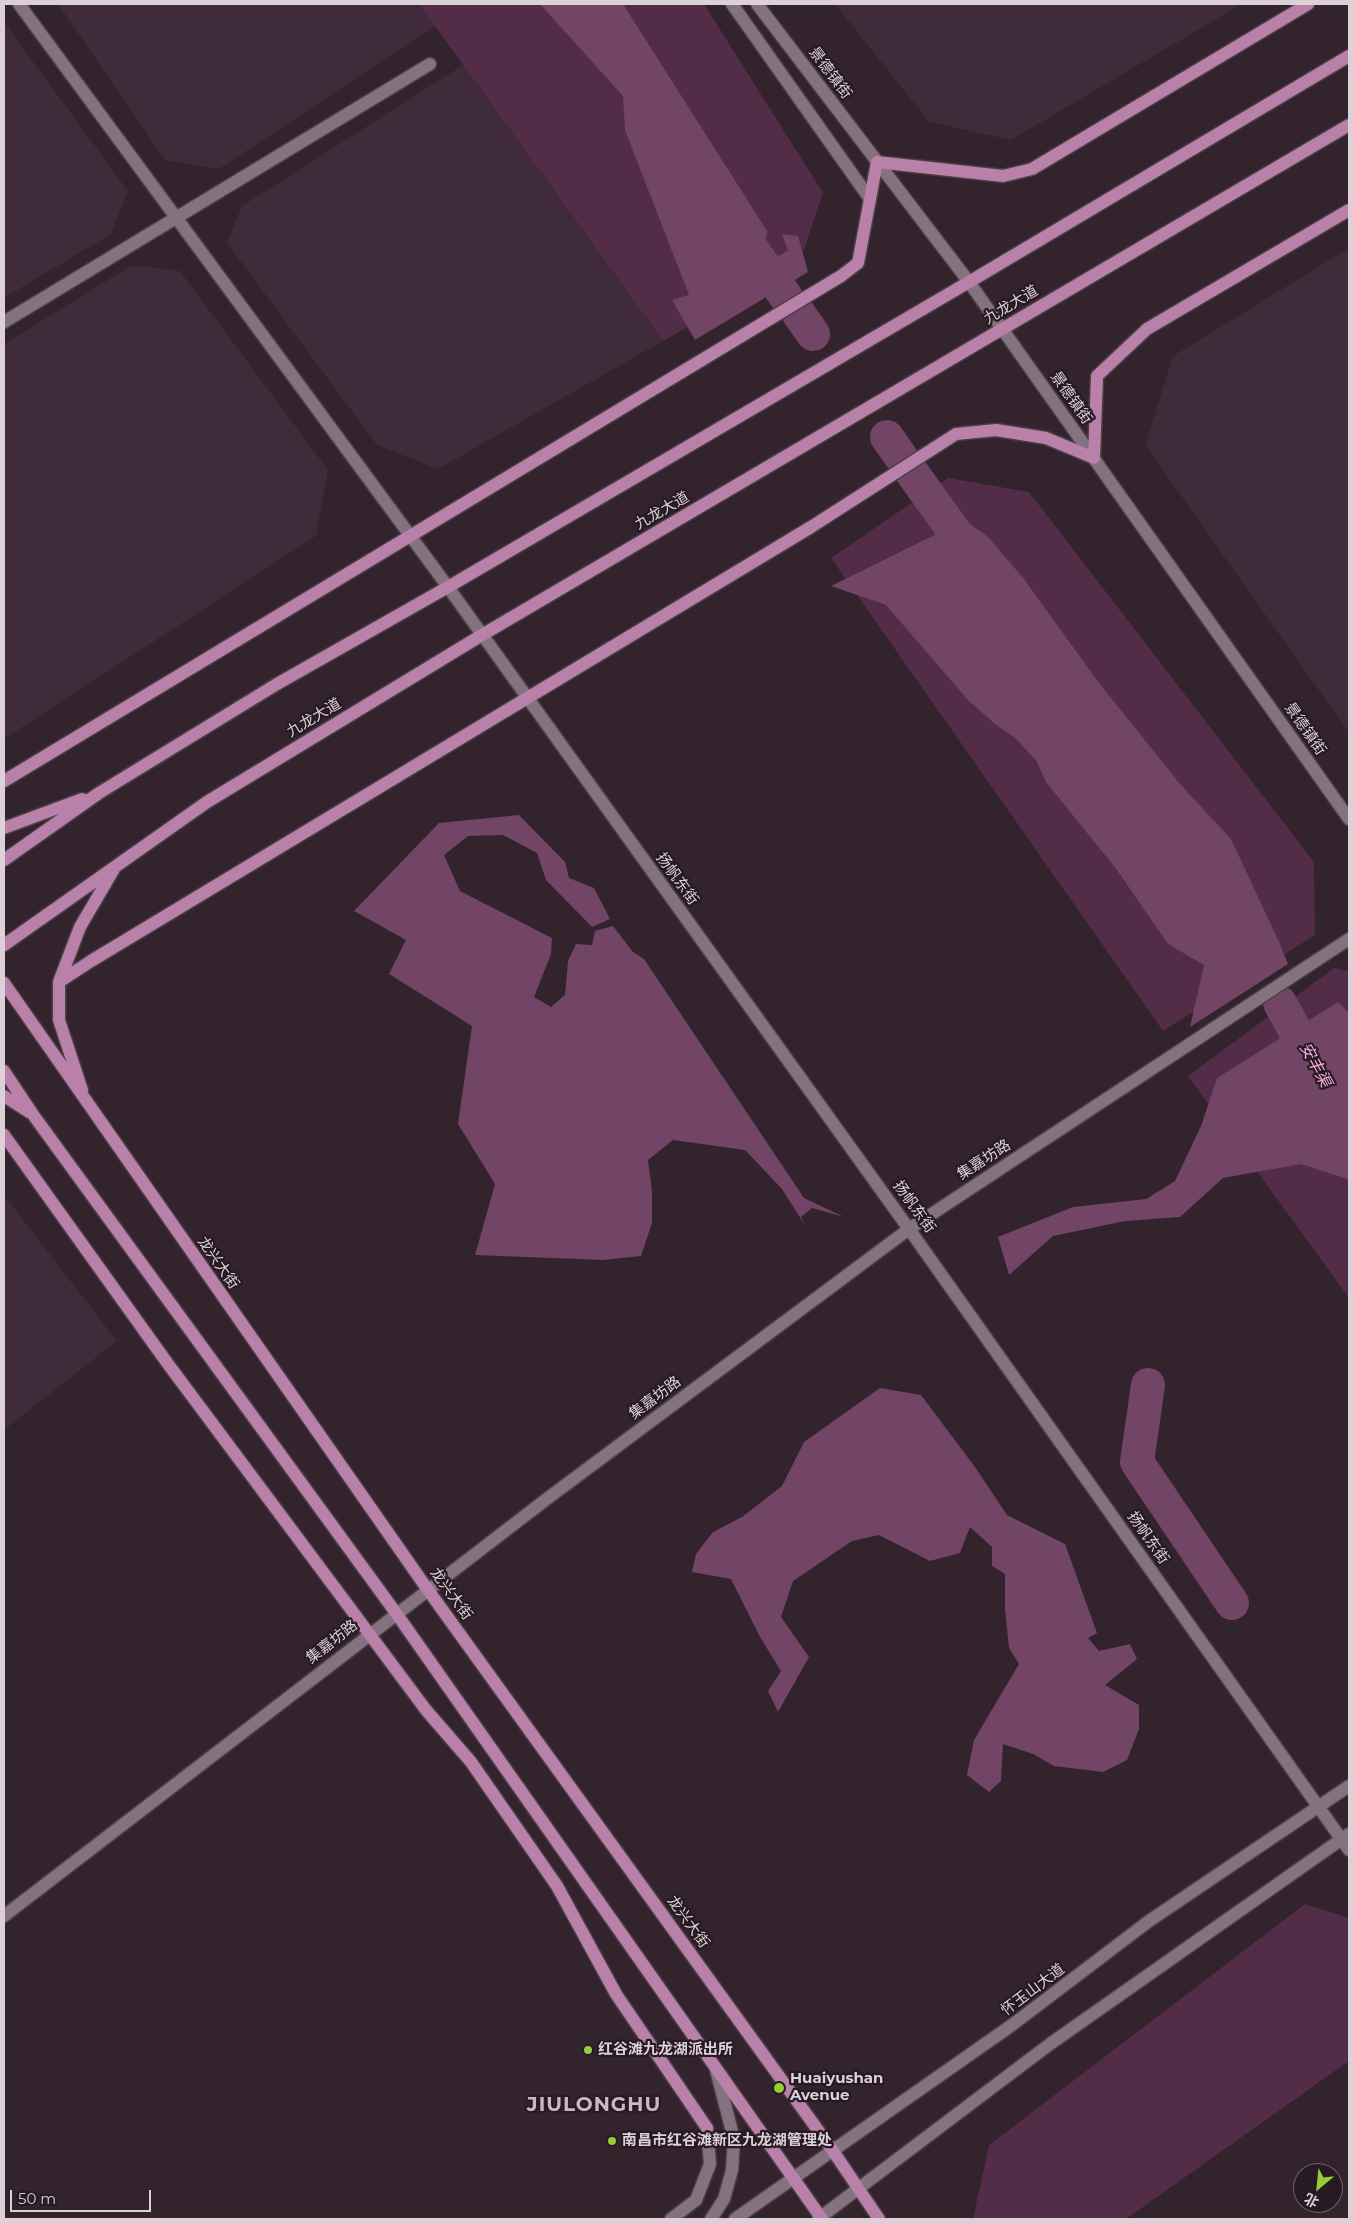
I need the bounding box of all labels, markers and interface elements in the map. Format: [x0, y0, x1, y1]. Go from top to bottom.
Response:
street label: 景德镇街 [805, 44, 855, 102]
street label: 九龙大道 [981, 282, 1041, 328]
street label: 景德镇街 [1046, 368, 1096, 428]
street label: 九龙大道 [632, 488, 692, 534]
street label: 九龙大道 [284, 695, 344, 741]
street label: 景德镇街 [1280, 699, 1330, 759]
street label: 扬帆东街 [652, 849, 702, 909]
water label: 安丰渠 [1295, 1039, 1335, 1091]
street label: 集嘉坊路 [954, 1136, 1014, 1184]
street label: 扬帆东街 [889, 1177, 939, 1237]
street label: 龙兴大街 [193, 1233, 243, 1293]
street label: 集嘉坊路 [626, 1373, 684, 1423]
street label: 扬帆东街 [1123, 1508, 1173, 1568]
street label: 龙兴大街 [426, 1564, 476, 1624]
street label: 集嘉坊路 [303, 1616, 361, 1668]
street label: 龙兴大街 [663, 1892, 713, 1952]
street label: 怀玉山大道 [998, 1960, 1068, 2020]
place label: 红谷滩九龙湖派出所 [598, 2041, 733, 2059]
marker: 红谷滩九龙湖派出所 [582, 2044, 594, 2056]
place label: Huaiyushan Avenue [790, 2070, 883, 2105]
marker: Huaiyushan Avenue [772, 2081, 786, 2095]
district label: JIULONGHU [526, 2093, 662, 2117]
place label: 南昌市红谷滩新区九龙湖管理处 [622, 2132, 832, 2150]
marker: 南昌市红谷滩新区九龙湖管理处 [606, 2135, 618, 2147]
north arrow [1293, 2163, 1343, 2213]
scale bar [12, 2180, 154, 2212]
text: 50 m [18, 2189, 56, 2208]
text: 北 [1301, 2189, 1322, 2212]

